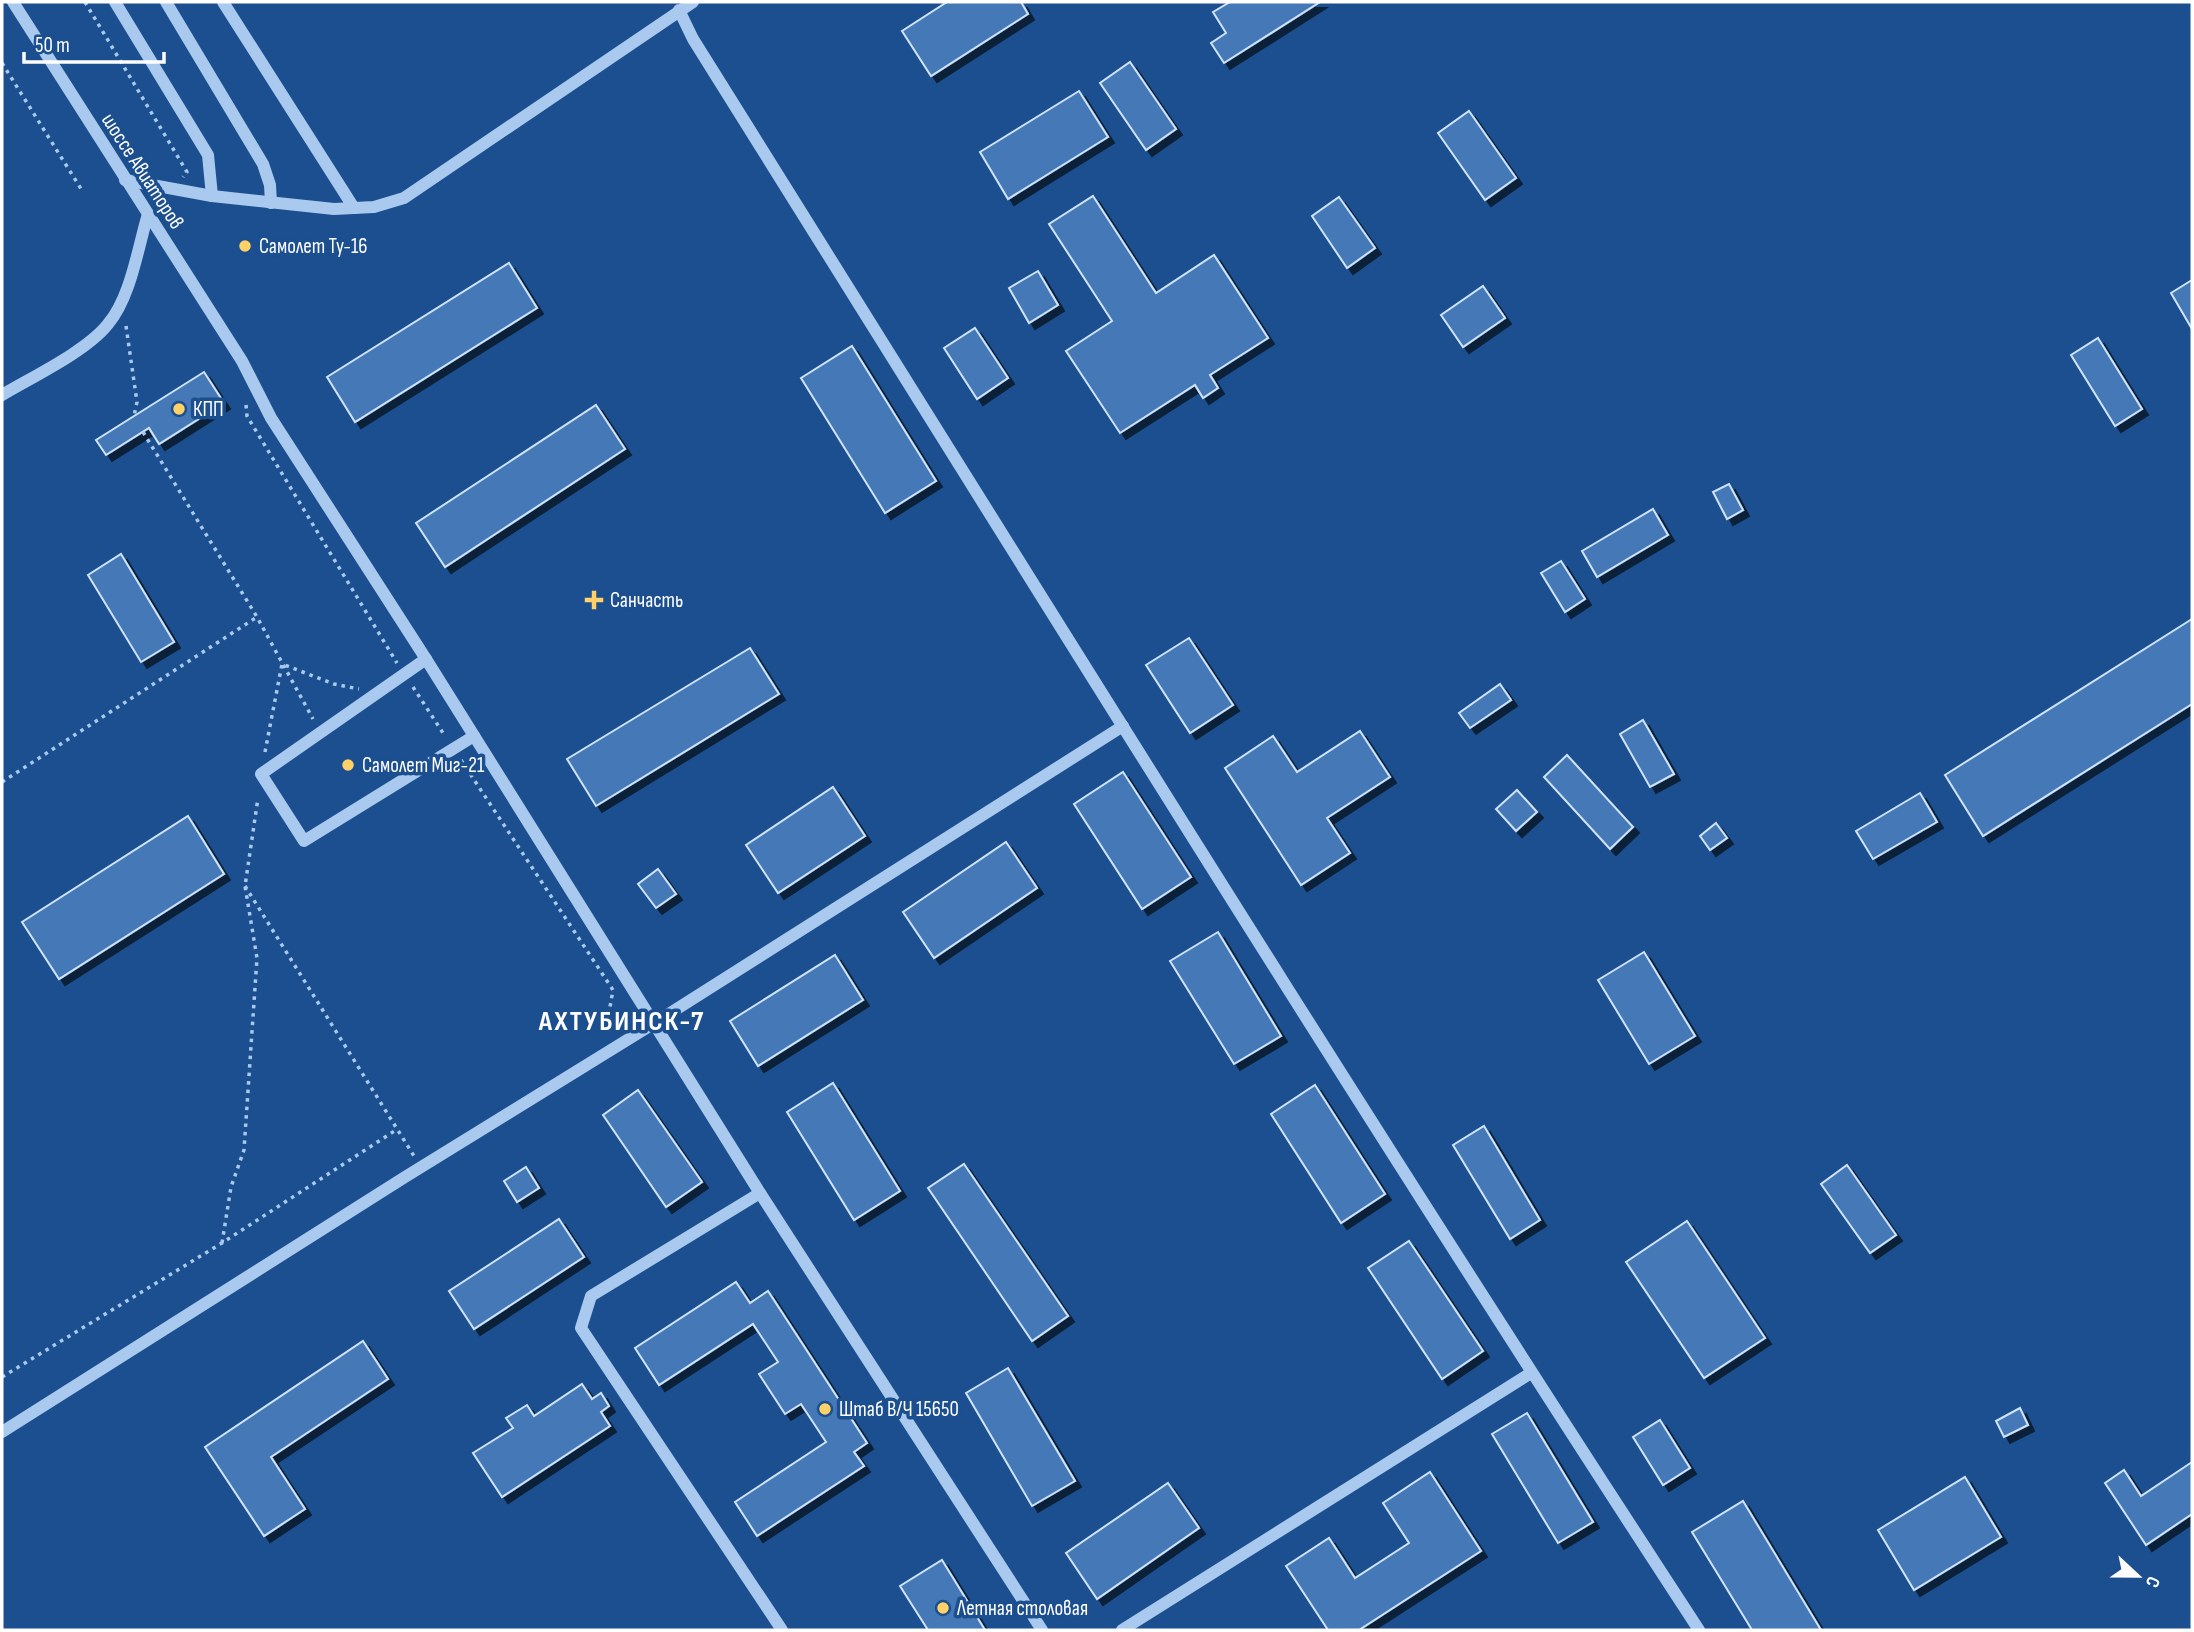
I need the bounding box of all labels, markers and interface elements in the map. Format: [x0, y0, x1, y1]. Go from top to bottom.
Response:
scale bar [24, 21, 164, 65]
text: 50 m [35, 33, 70, 58]
street label: шоссе Авиаторов [96, 109, 189, 234]
place label: Самолет Ту-16 [259, 234, 368, 259]
marker: Самолет Ту-16 [237, 238, 253, 254]
place label: КПП [193, 397, 224, 422]
marker: КПП [171, 401, 187, 417]
place label: Санчасть [610, 588, 683, 613]
marker: Санчасть [584, 590, 604, 610]
place label: Самолет Миг-21 [362, 753, 485, 778]
marker: Самолет Миг-21 [340, 757, 356, 773]
district label: АХТУБИНСК-7 [538, 1005, 705, 1038]
place label: Штаб В/Ч 15650 [839, 1397, 959, 1422]
marker: Штаб В/Ч 15650 [817, 1401, 833, 1417]
north arrow [2103, 1541, 2173, 1611]
text: С [2140, 1573, 2165, 1591]
place label: Летная столовая [956, 1596, 1088, 1621]
marker: Летная столовая [935, 1600, 951, 1616]

